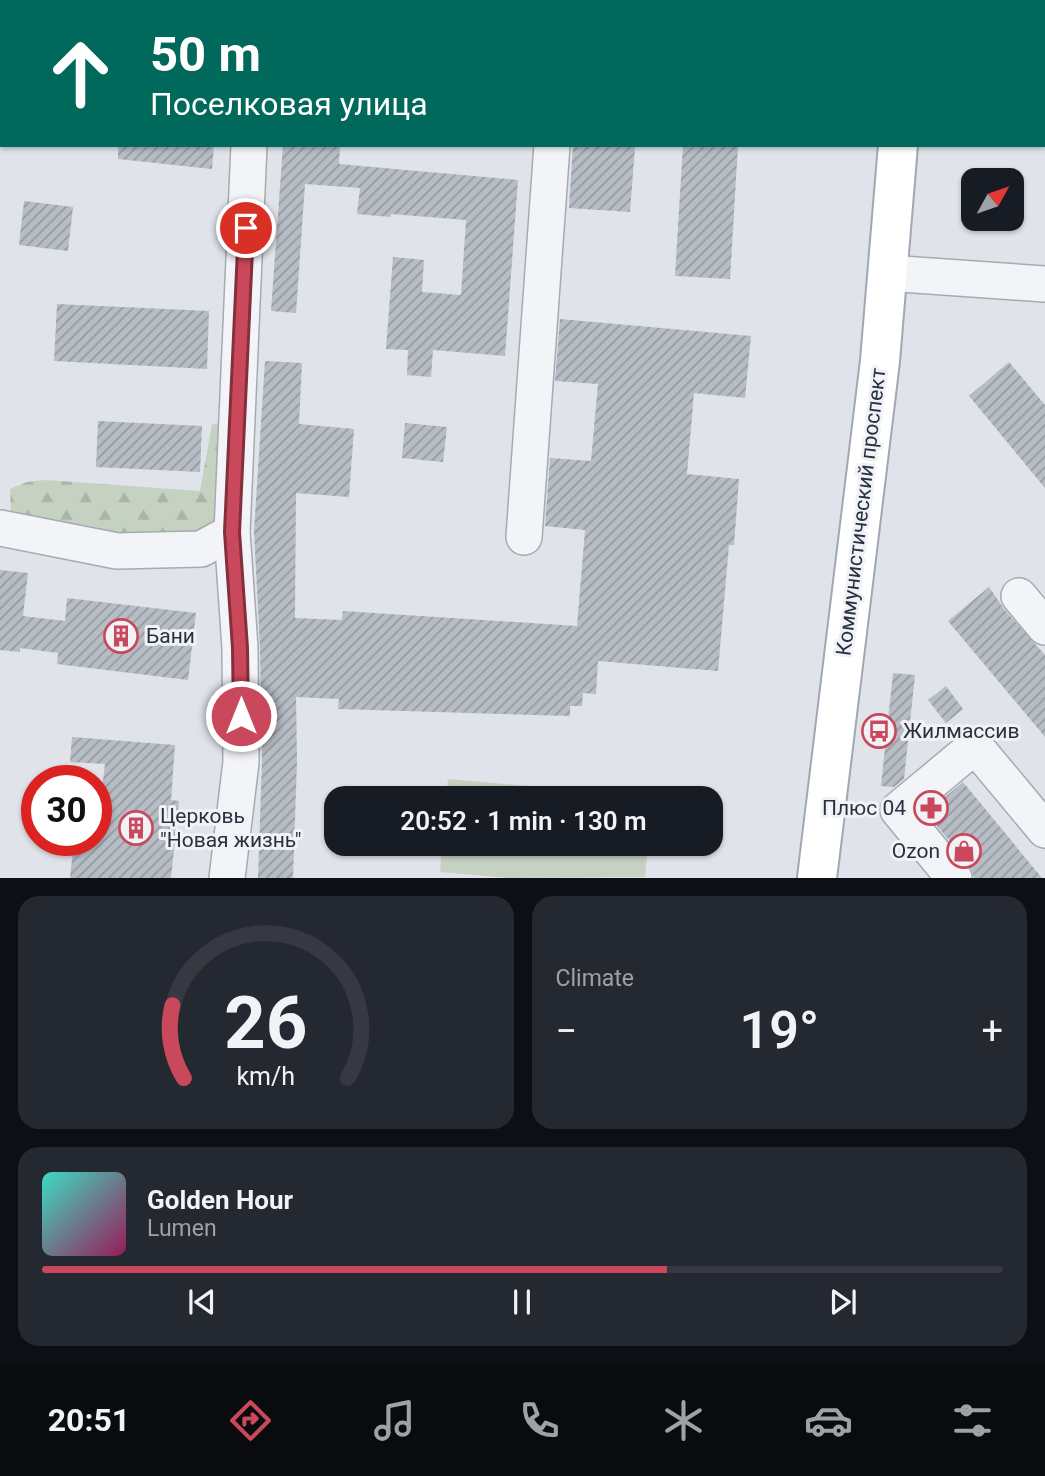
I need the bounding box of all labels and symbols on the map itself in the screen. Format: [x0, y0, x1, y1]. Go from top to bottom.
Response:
north arrow [961, 168, 1024, 231]
pin [216, 198, 276, 258]
street label: Коммунистический проспект [831, 367, 891, 657]
building icon: Бани [102, 617, 140, 655]
place label: Бани [146, 624, 195, 648]
position arrow [204, 679, 278, 753]
bus stop icon: Жилмассив [860, 712, 898, 750]
place label: Жилмассив [903, 719, 1019, 743]
speed limit sign: 30 [21, 765, 112, 856]
pharmacy icon: Плюс 04 [912, 789, 950, 827]
place label: Плюс 04 [822, 796, 906, 820]
place label: Церковь "Новая жизнь" [160, 804, 302, 852]
building icon: Церковь "Новая жизнь" [117, 809, 155, 847]
shop icon: Ozon [945, 832, 983, 870]
place label: Ozon [892, 839, 940, 863]

